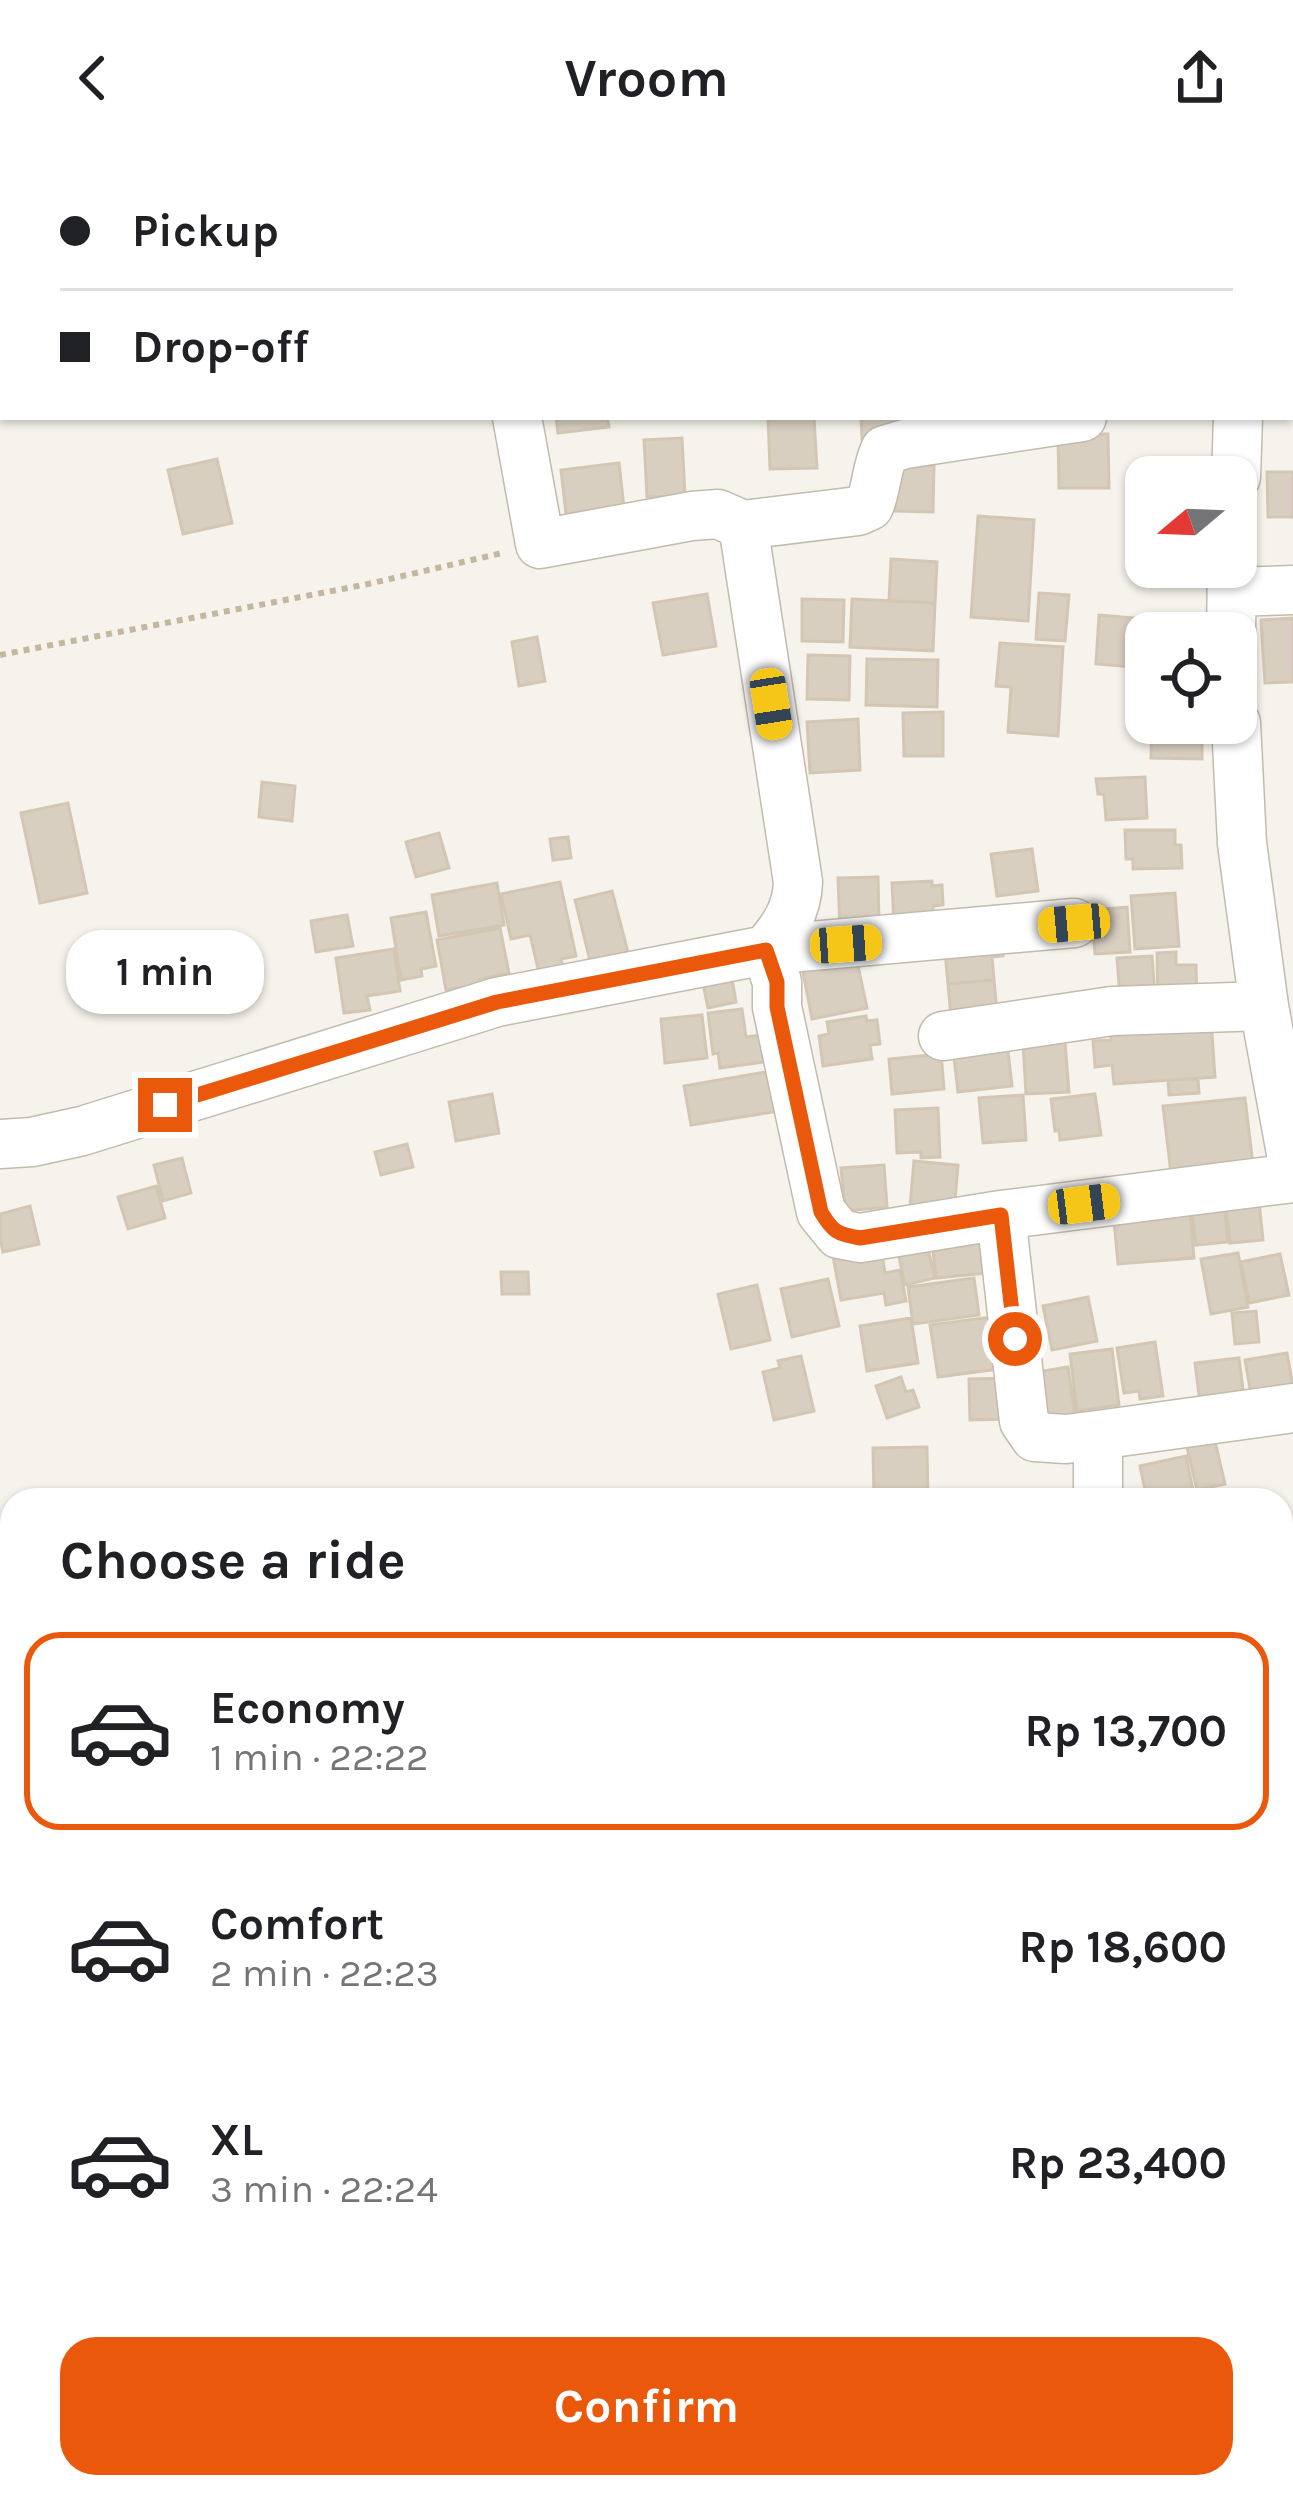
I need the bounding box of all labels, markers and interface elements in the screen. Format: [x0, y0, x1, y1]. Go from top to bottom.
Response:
icon: back [60, 45, 126, 111]
icon: share [1167, 45, 1233, 111]
text: Vroom [564, 46, 729, 110]
text: Pickup [132, 205, 279, 257]
text: Drop-off [132, 321, 309, 373]
north arrow [1125, 456, 1257, 588]
map controls [1125, 456, 1257, 744]
button: locate [1125, 612, 1257, 744]
car [748, 666, 794, 742]
car [1037, 902, 1111, 944]
car [809, 924, 883, 964]
callout: 1 min [66, 931, 264, 1015]
text: 1 min [116, 949, 214, 995]
route end [138, 1078, 192, 1132]
car [1046, 1182, 1122, 1226]
route start [988, 1312, 1042, 1366]
text: Choose a ride [60, 1528, 406, 1592]
icon: car [66, 1677, 174, 1785]
text: Economy [210, 1682, 405, 1734]
text: Rp 13,700 [1024, 1705, 1227, 1757]
text: 1 min · 22:22 [210, 1734, 429, 1780]
icon: car [66, 1893, 174, 2001]
text: Comfort [210, 1898, 384, 1950]
text: Rp 18,600 [1018, 1921, 1227, 1973]
text: 2 min · 22:23 [210, 1950, 439, 1996]
icon: car [66, 2109, 174, 2217]
text: XL [210, 2114, 263, 2166]
text: Rp 23,400 [1009, 2137, 1227, 2189]
text: 3 min · 22:24 [210, 2166, 438, 2212]
button: Confirm [60, 2337, 1233, 2475]

